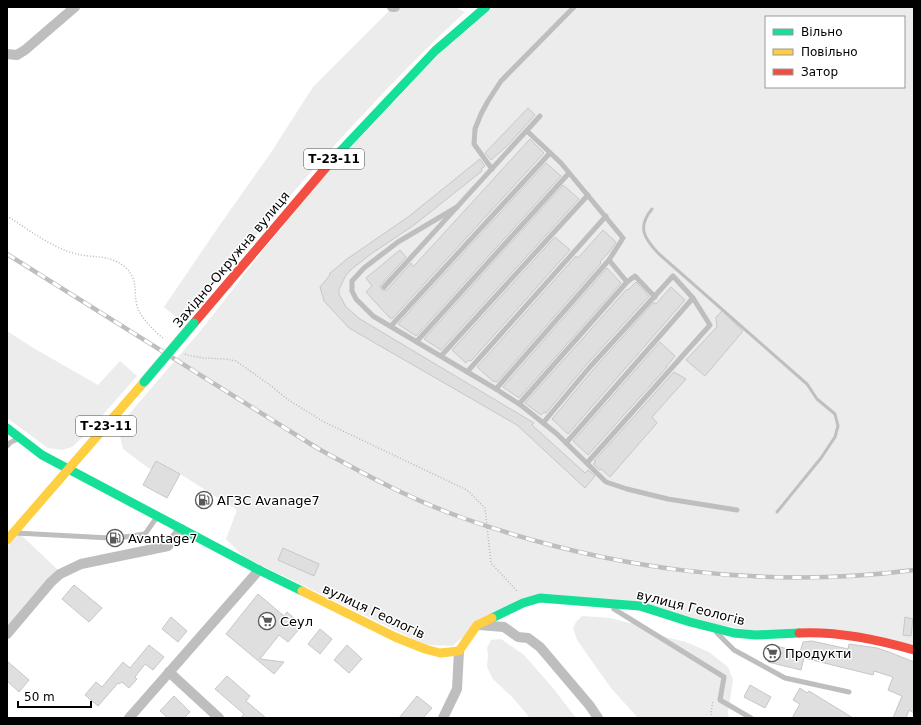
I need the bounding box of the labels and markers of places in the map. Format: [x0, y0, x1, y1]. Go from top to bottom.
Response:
fuel station icon: АГЗС Avanage7 [194, 490, 214, 510]
place label: АГЗС Avanage7 [217, 493, 320, 508]
fuel station icon: Avantage7 [105, 528, 125, 548]
place label: Avantage7 [128, 531, 198, 546]
supermarket icon: Сеул [257, 611, 277, 631]
place label: Сеул [280, 614, 313, 629]
supermarket icon: Продукти [762, 643, 782, 663]
place label: Продукти [785, 646, 852, 661]

